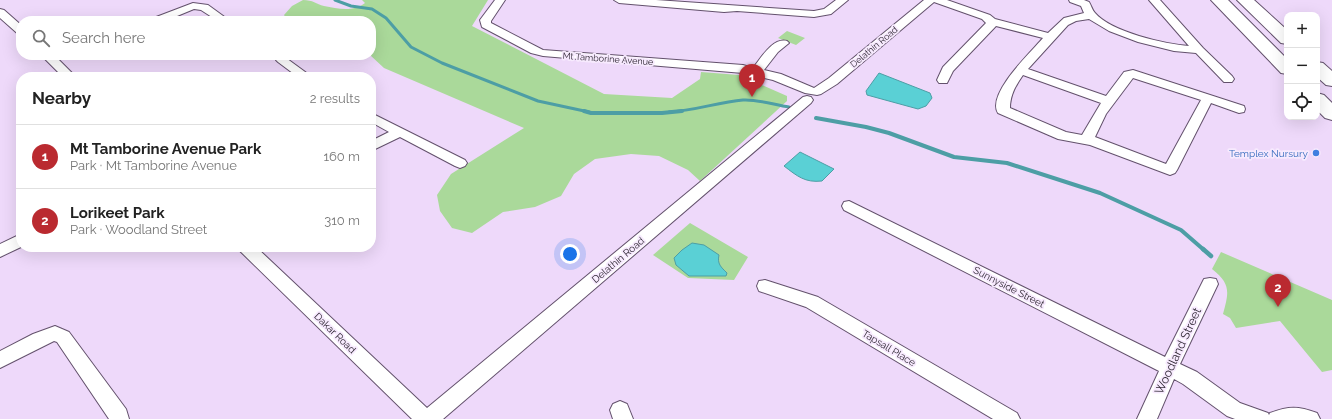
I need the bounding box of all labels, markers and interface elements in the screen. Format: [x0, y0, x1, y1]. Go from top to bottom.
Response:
map controls [1284, 12, 1320, 120]
button: + [1284, 12, 1320, 48]
search box [16, 16, 376, 60]
street label: Delathin Road [848, 24, 900, 70]
icon: search [30, 27, 52, 49]
text: Search here [62, 29, 145, 47]
button: − [1284, 48, 1320, 84]
street label: Mt Tamborine Avenue [562, 51, 654, 67]
pin: 1 [739, 64, 765, 97]
button: locate [1284, 84, 1320, 120]
text: Nearby [32, 88, 91, 108]
text: 2 results [310, 91, 360, 106]
text: Mt Tamborine Avenue Park [70, 140, 261, 158]
place label: Templex Nursury [1229, 148, 1309, 159]
marker: Templex Nursury [1311, 148, 1321, 158]
text: 1 [42, 149, 48, 164]
text: 160 m [323, 149, 360, 164]
text: Park · Mt Tamborine Avenue [70, 158, 237, 173]
text: Lorikeet Park [70, 204, 165, 222]
text: 2 [41, 213, 49, 228]
text: 310 m [324, 213, 360, 228]
text: Park · Woodland Street [70, 222, 207, 237]
street label: Delathin Road [590, 235, 646, 285]
your location [560, 244, 580, 264]
street label: Sunnyside Street [972, 264, 1047, 310]
pin: 2 [1265, 274, 1291, 307]
street label: Woodland Street [1152, 305, 1204, 397]
street label: Dakar Road [312, 311, 358, 355]
street label: Tapsall Place [860, 328, 918, 368]

